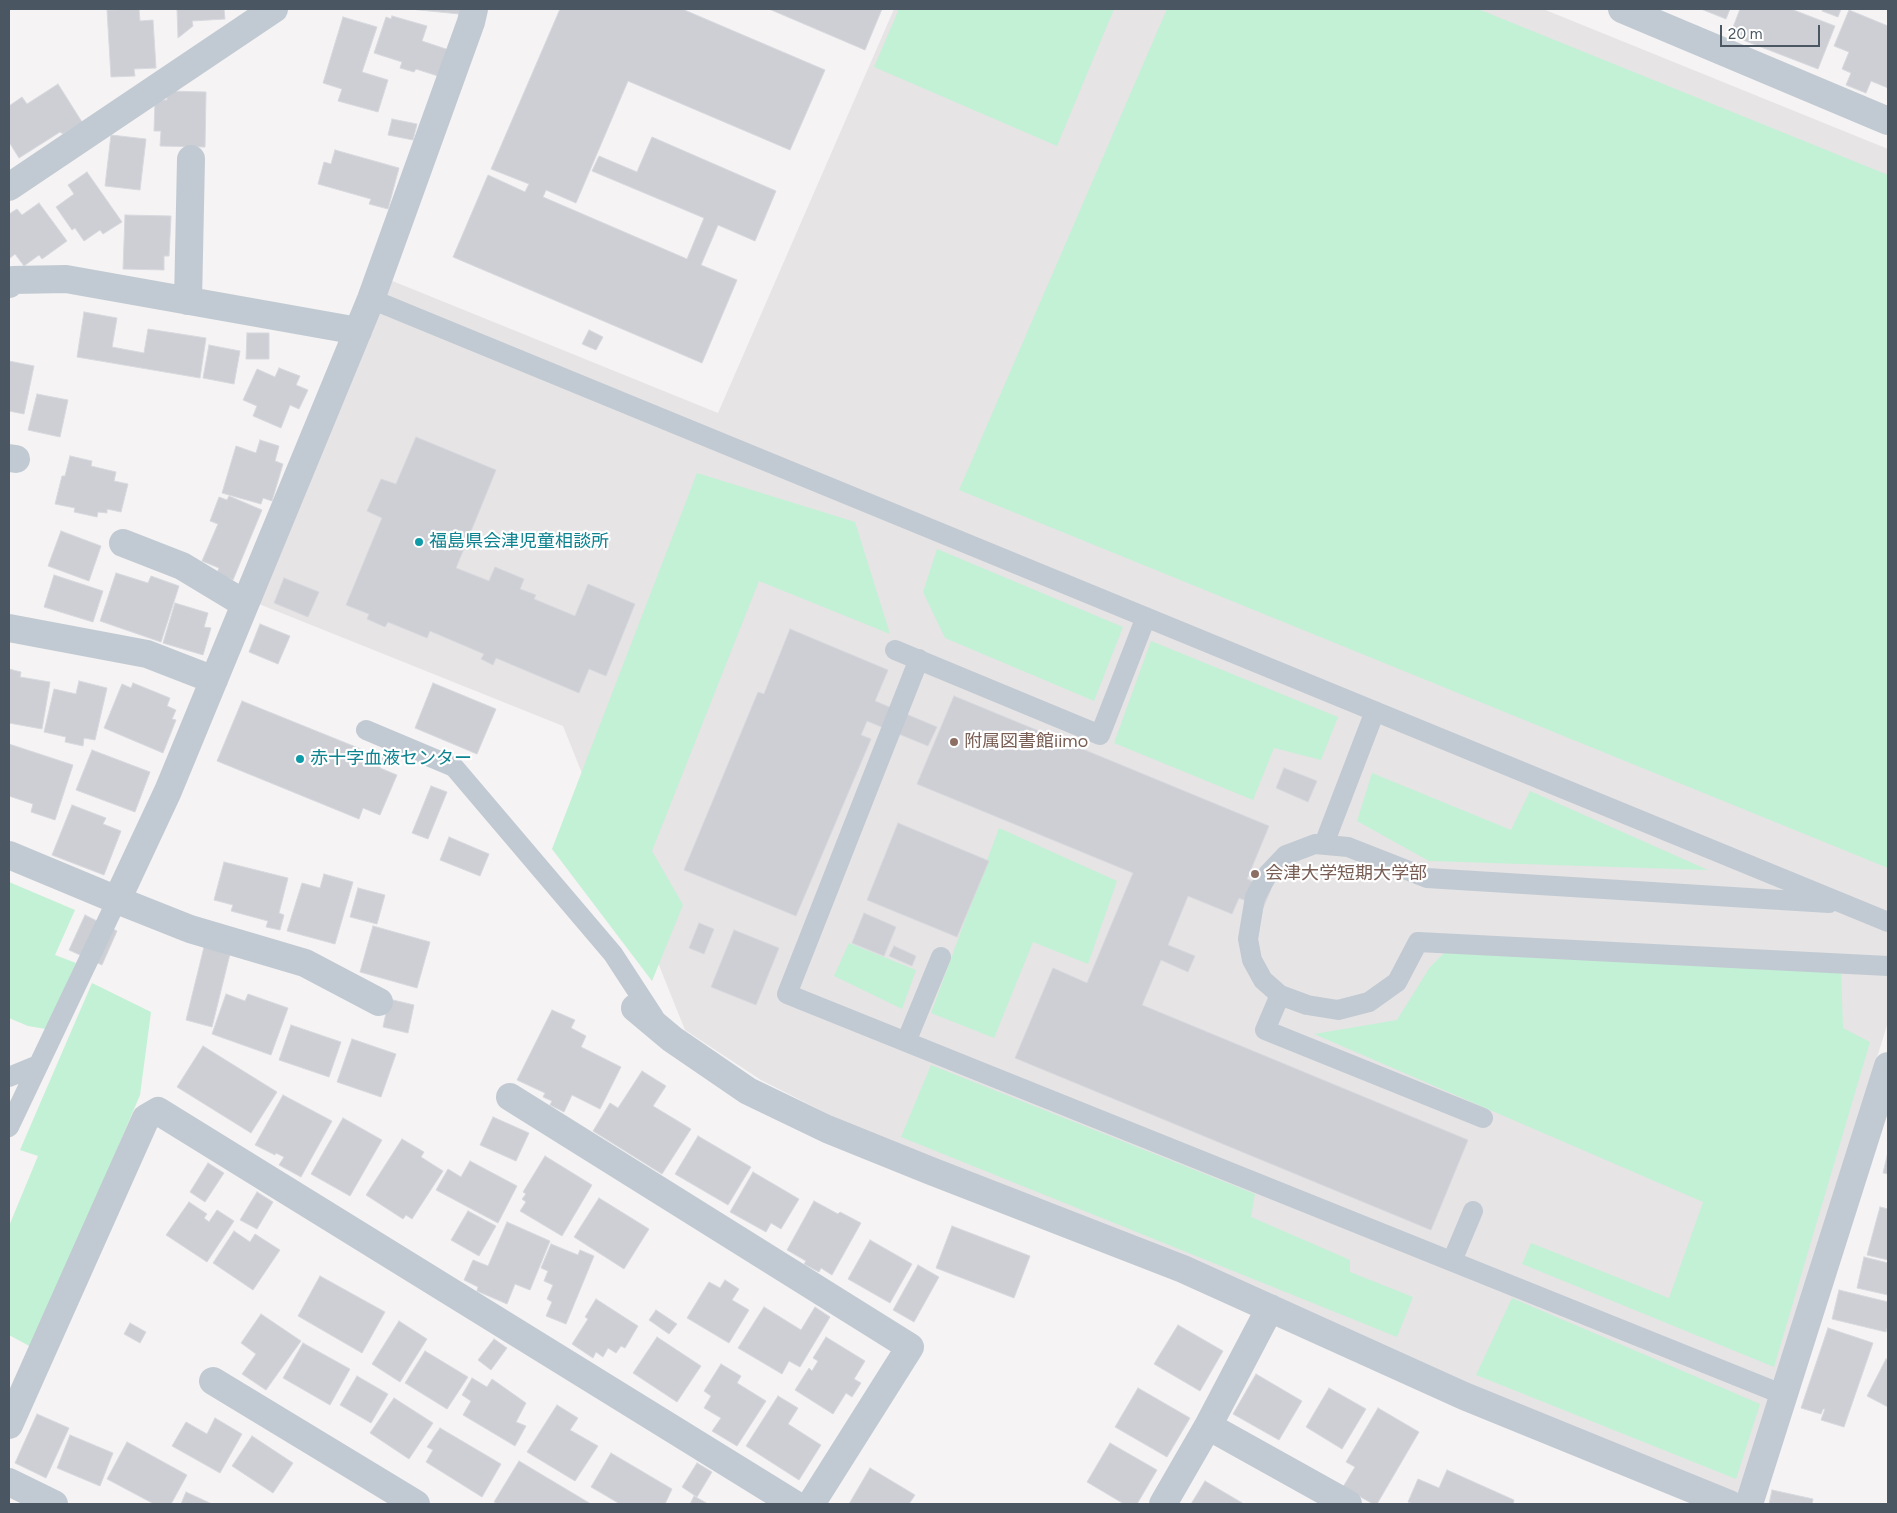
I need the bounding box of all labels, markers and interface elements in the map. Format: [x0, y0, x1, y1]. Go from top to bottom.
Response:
scale bar [1722, 15, 1822, 47]
text: 20 m [1728, 25, 1762, 43]
place label: 福島県会津児童相談所 [429, 531, 609, 553]
marker: 福島県会津児童相談所 [413, 536, 425, 548]
place label: 附属図書館iimo [964, 731, 1088, 753]
marker: 附属図書館iimo [948, 736, 960, 748]
place label: 赤十字血液センター [310, 748, 472, 770]
marker: 赤十字血液センター [294, 753, 306, 765]
place label: 会津大学短期大学部 [1265, 863, 1427, 885]
marker: 会津大学短期大学部 [1249, 868, 1261, 880]

